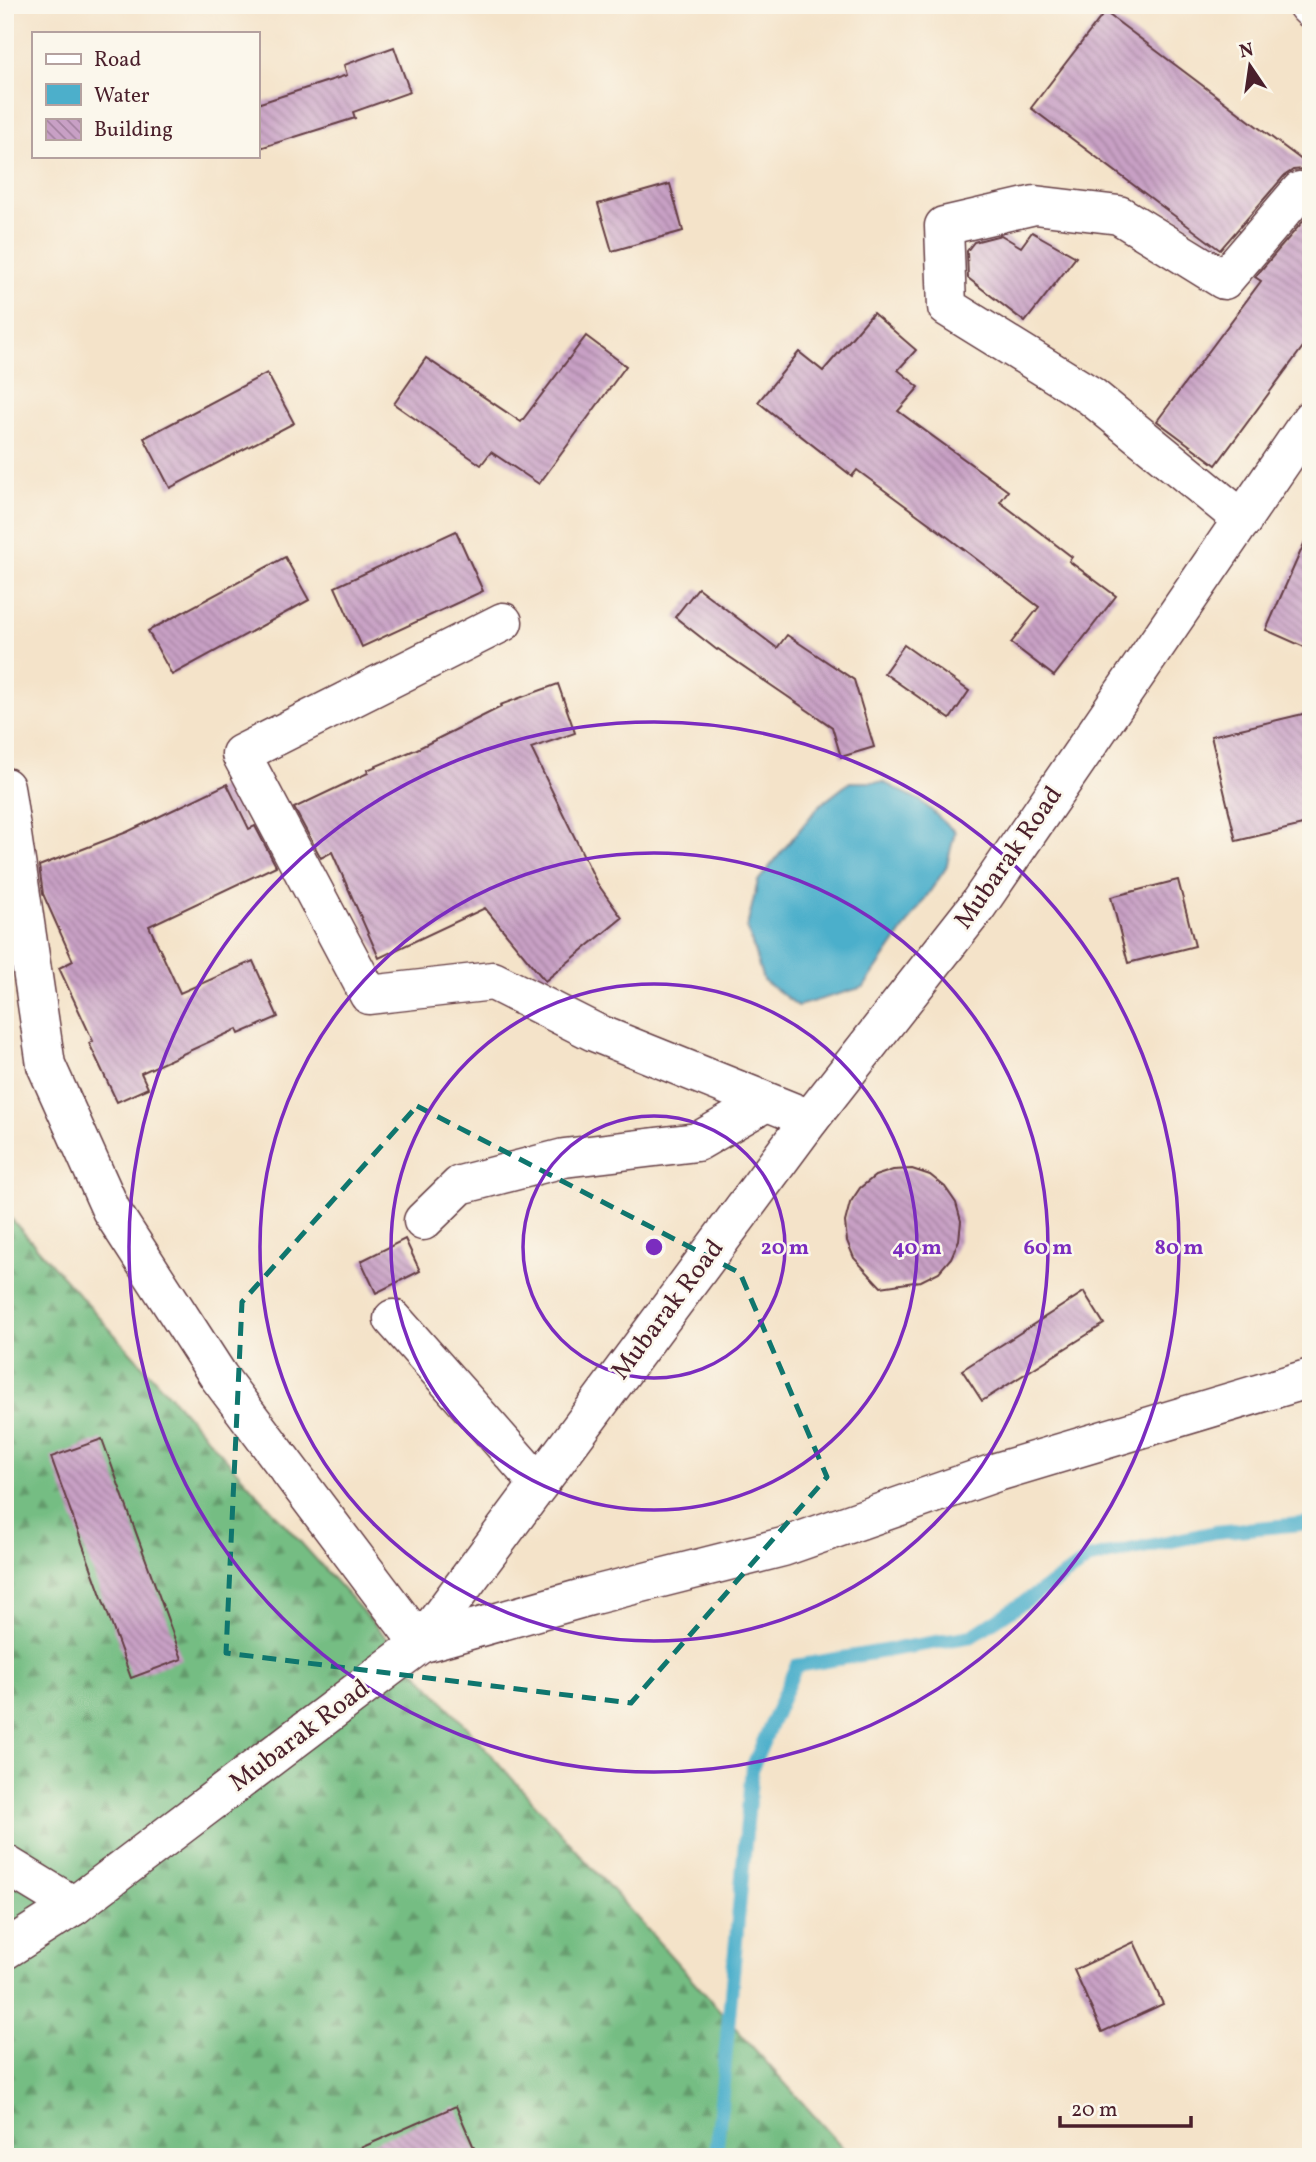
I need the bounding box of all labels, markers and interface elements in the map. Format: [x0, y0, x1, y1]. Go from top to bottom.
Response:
legend [32, 32, 259, 158]
north arrow [1214, 32, 1284, 102]
text: N [1237, 37, 1256, 66]
text: Road [94, 46, 141, 75]
text: Water [94, 82, 150, 111]
text: Building [94, 116, 173, 145]
street label: Mubarak Road [946, 779, 1072, 937]
street label: Mubarak Road [603, 1232, 733, 1388]
text: 20 m [761, 1234, 809, 1263]
text: 40 m [892, 1234, 942, 1263]
text: 60 m [1024, 1234, 1072, 1263]
text: 80 m [1155, 1234, 1203, 1263]
centre of rings [642, 1235, 666, 1259]
street label: Mubarak Road [222, 1671, 378, 1801]
scale bar [1060, 2085, 1192, 2129]
text: 20 m [1071, 2096, 1117, 2125]

